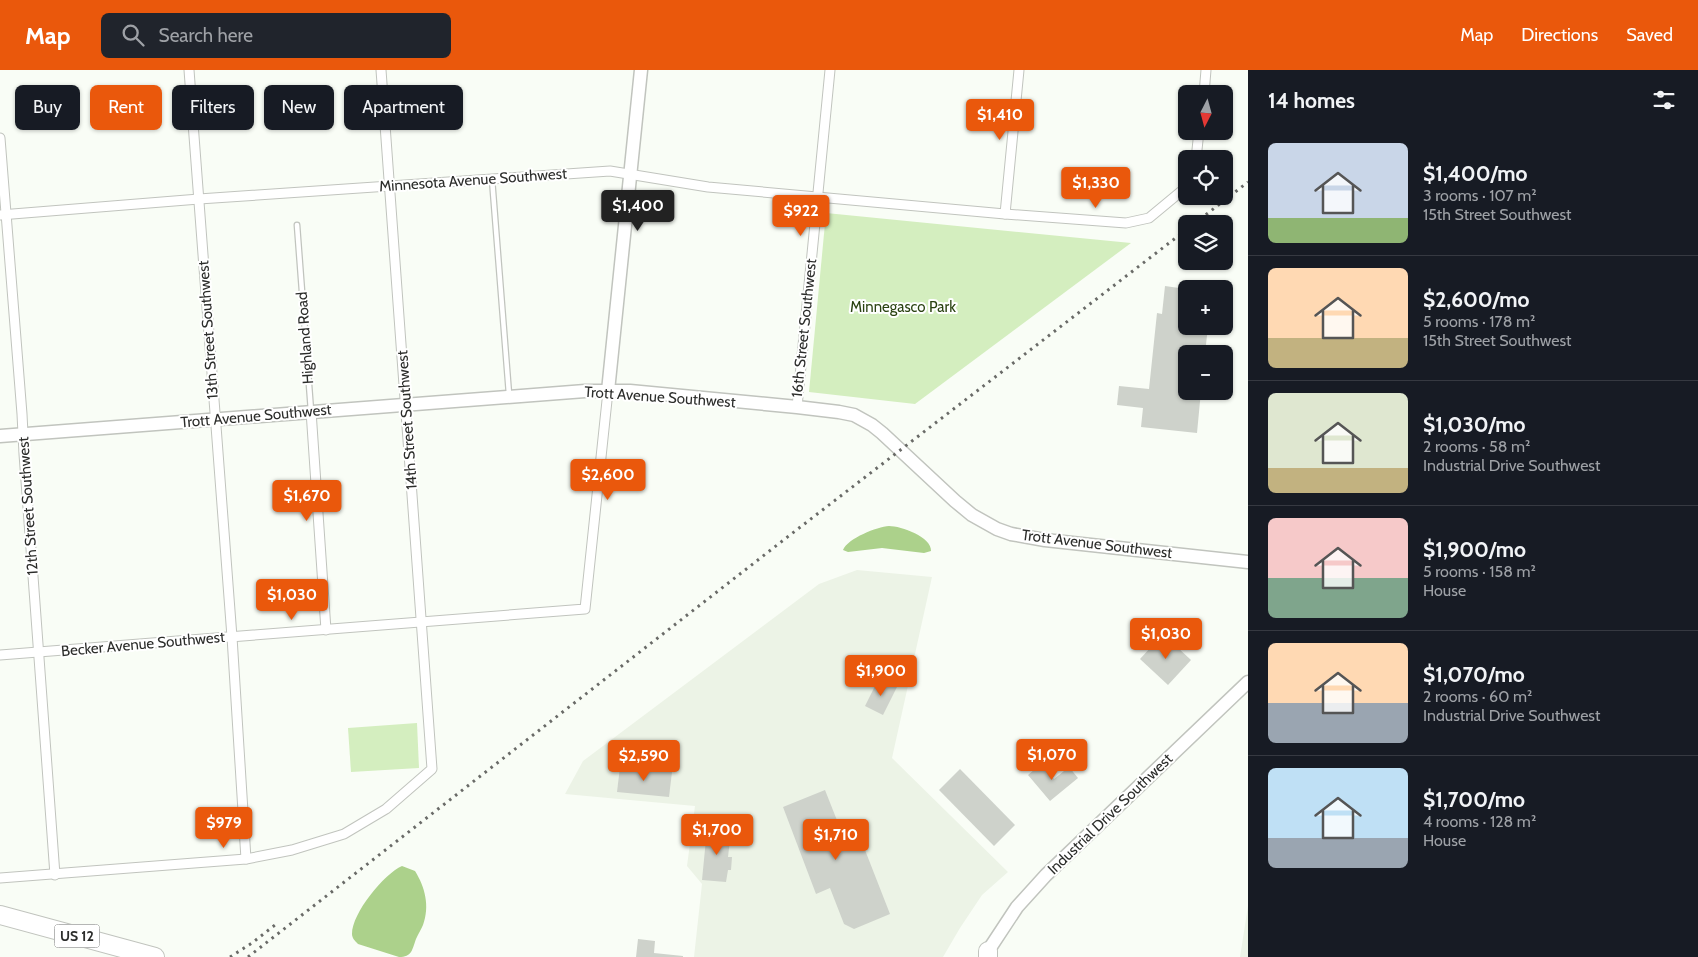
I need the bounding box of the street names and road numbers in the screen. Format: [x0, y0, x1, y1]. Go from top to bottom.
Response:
street label: Minnesota Avenue Southwest [378, 164, 568, 196]
street label: 16th Street Southwest [788, 258, 820, 398]
street label: 13th Street Southwest [194, 260, 222, 400]
street label: Highland Road [293, 291, 317, 385]
street label: 14th Street Southwest [393, 350, 421, 490]
street label: Trott Avenue Southwest [584, 383, 736, 411]
street label: Trott Avenue Southwest [180, 400, 332, 432]
street label: 12th Street Southwest [14, 436, 42, 576]
street label: Trott Avenue Southwest [1021, 526, 1173, 562]
street label: Becker Avenue Southwest [60, 628, 226, 660]
street label: Industrial Drive Southwest [1044, 750, 1176, 878]
road number: US 12 [54, 924, 100, 948]

